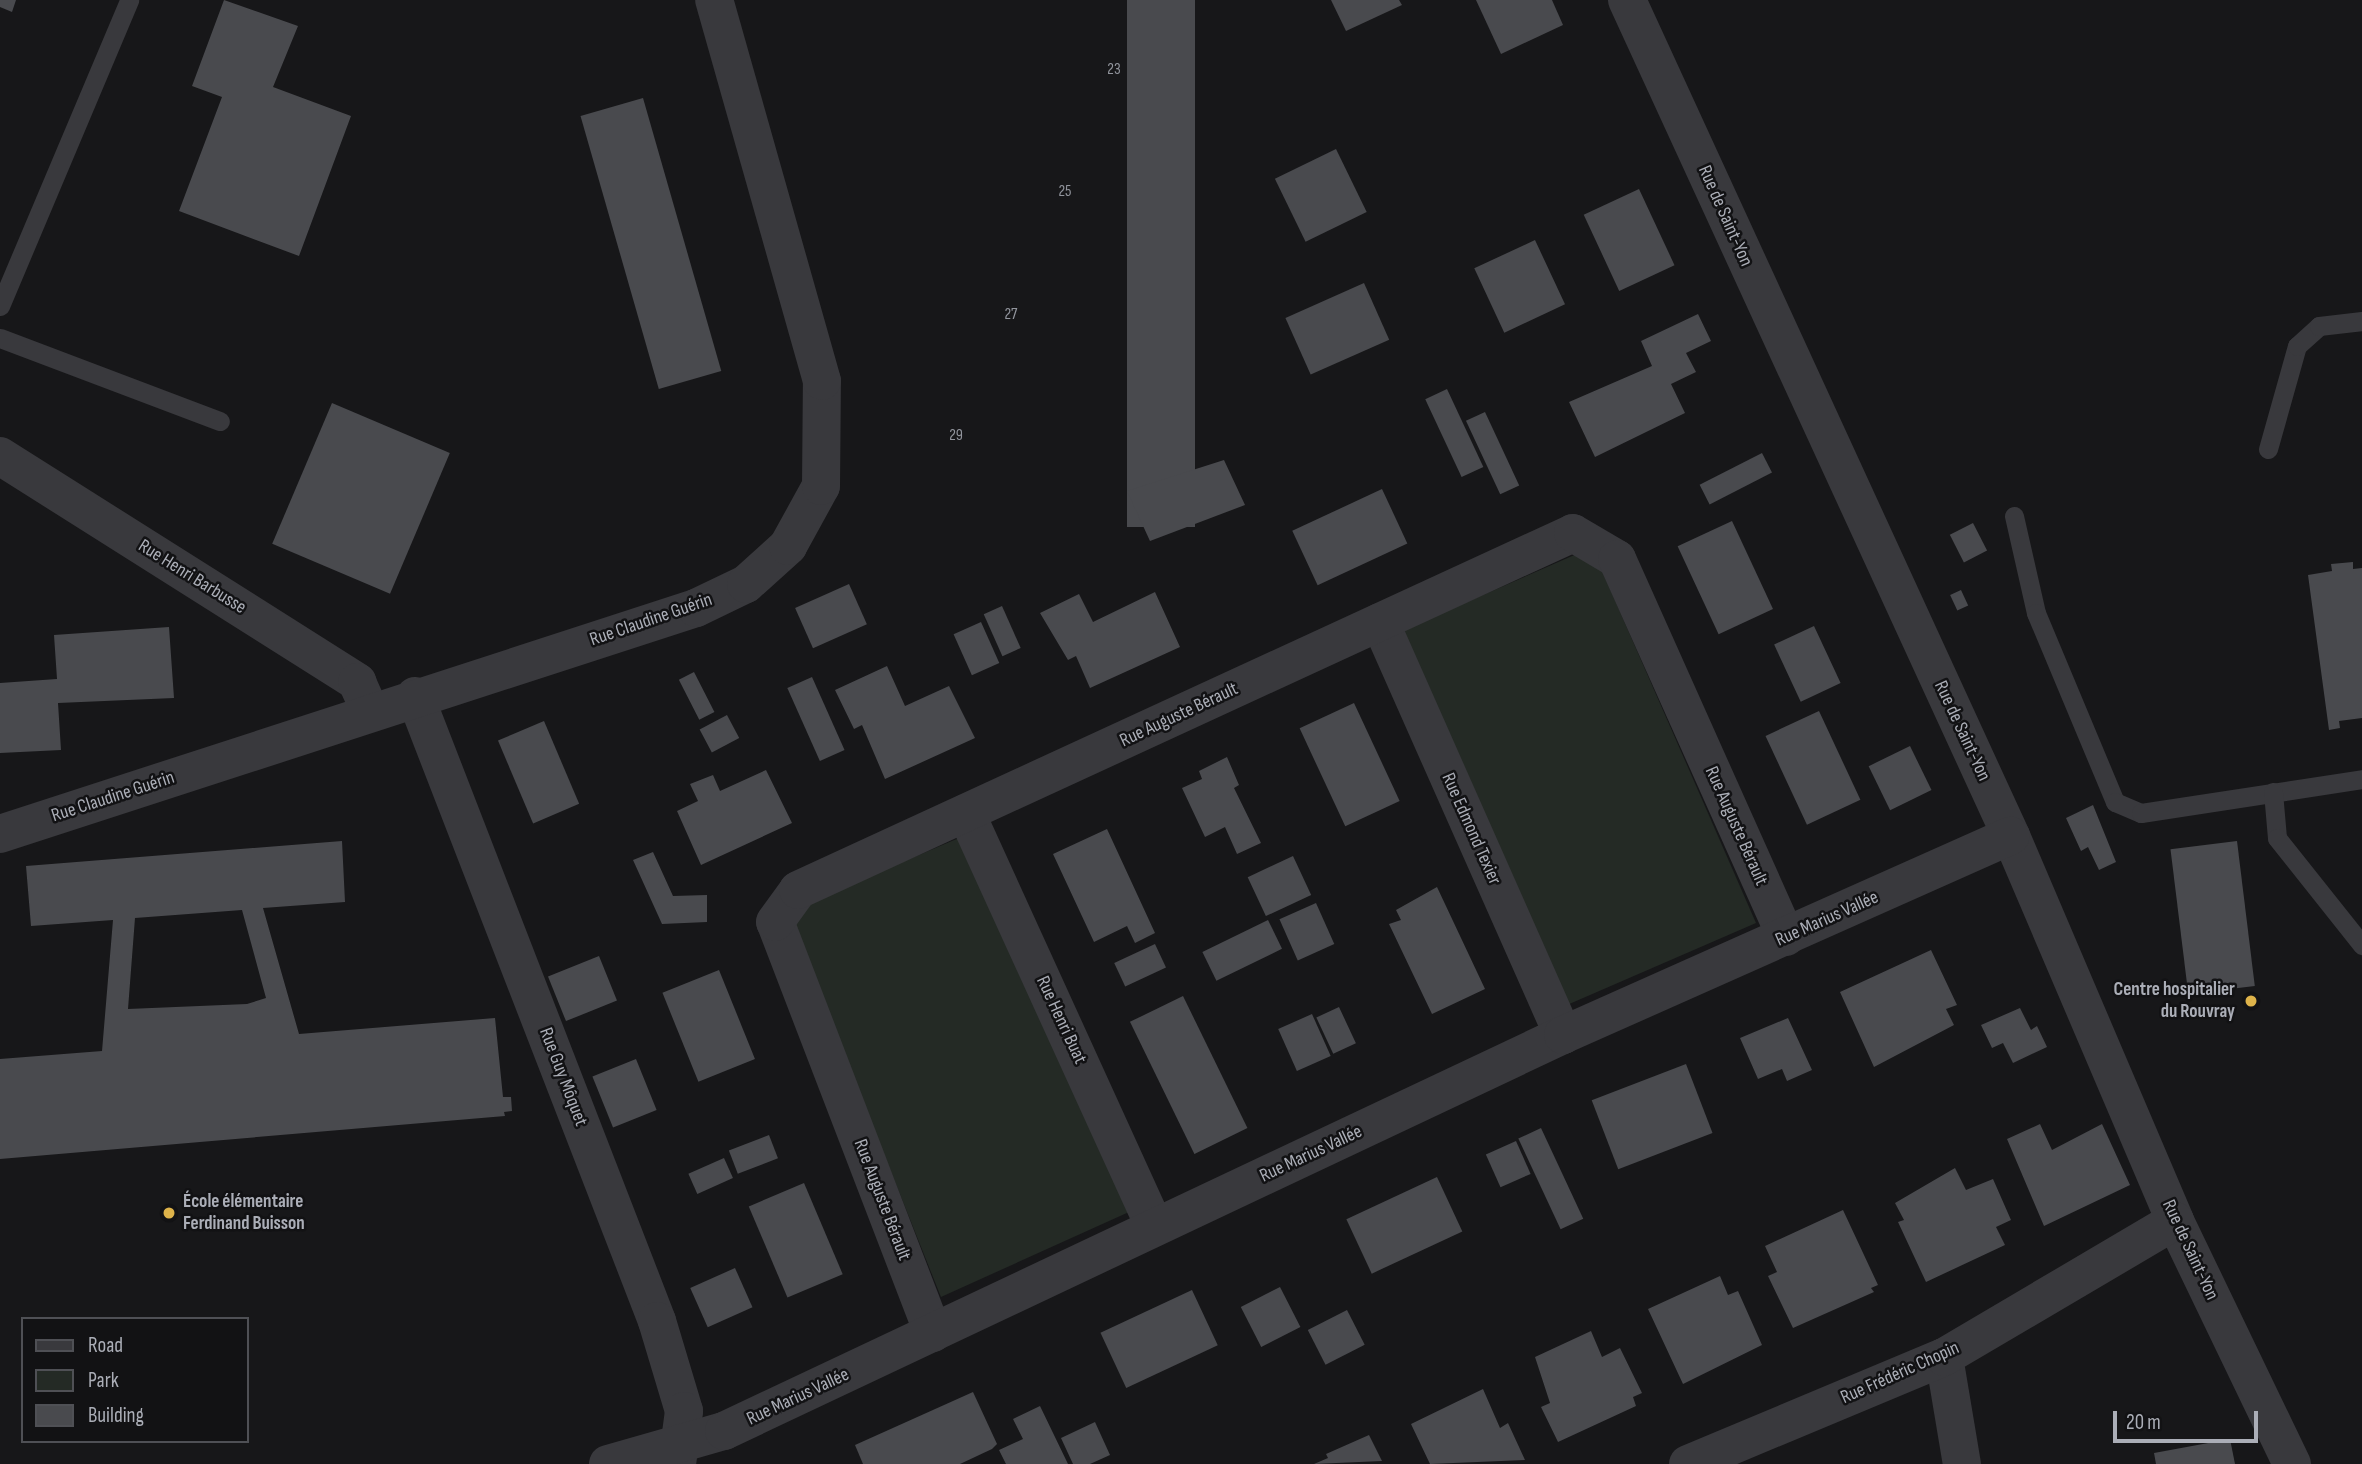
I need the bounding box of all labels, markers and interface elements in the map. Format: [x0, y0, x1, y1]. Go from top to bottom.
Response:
house number: 23 [1107, 60, 1121, 80]
street label: Rue de Saint-Yon [1693, 162, 1757, 270]
house number: 25 [1058, 182, 1072, 202]
house number: 27 [1004, 305, 1018, 325]
house number: 29 [949, 426, 963, 446]
street label: Rue Henri Barbusse [134, 535, 250, 619]
street label: Rue Claudine Guérin [587, 588, 715, 652]
street label: Rue de Saint-Yon [1929, 677, 1995, 785]
street label: Rue Auguste Bérault [1116, 678, 1242, 752]
street label: Rue Auguste Bérault [1700, 763, 1772, 889]
street label: Rue Claudine Guérin [49, 766, 177, 828]
street label: Rue Edmond Texier [1436, 770, 1506, 888]
street label: Rue Marius Vallée [1772, 886, 1882, 952]
street label: Rue Henri Buat [1031, 972, 1091, 1068]
place label: Centre hospitalier du Rouvray [2114, 979, 2235, 1023]
marker: Centre hospitalier du Rouvray [2241, 991, 2261, 1011]
street label: Rue Guy Môquet [534, 1025, 592, 1129]
street label: Rue Marius Vallée [1256, 1120, 1366, 1188]
street label: Rue Auguste Bérault [848, 1136, 916, 1264]
place label: École élémentaire Ferdinand Buisson [183, 1191, 305, 1235]
street label: Rue de Saint-Yon [2157, 1196, 2223, 1304]
marker: École élémentaire Ferdinand Buisson [161, 1205, 177, 1221]
legend [21, 1317, 248, 1443]
text: Road [88, 1333, 123, 1358]
street label: Rue Frédéric Chopin [1837, 1337, 1963, 1409]
street label: Rue Marius Vallée [743, 1363, 853, 1431]
text: Park [88, 1368, 119, 1393]
scale bar [2117, 1398, 2262, 1442]
text: Building [88, 1403, 144, 1428]
text: 20 m [2126, 1410, 2161, 1435]

